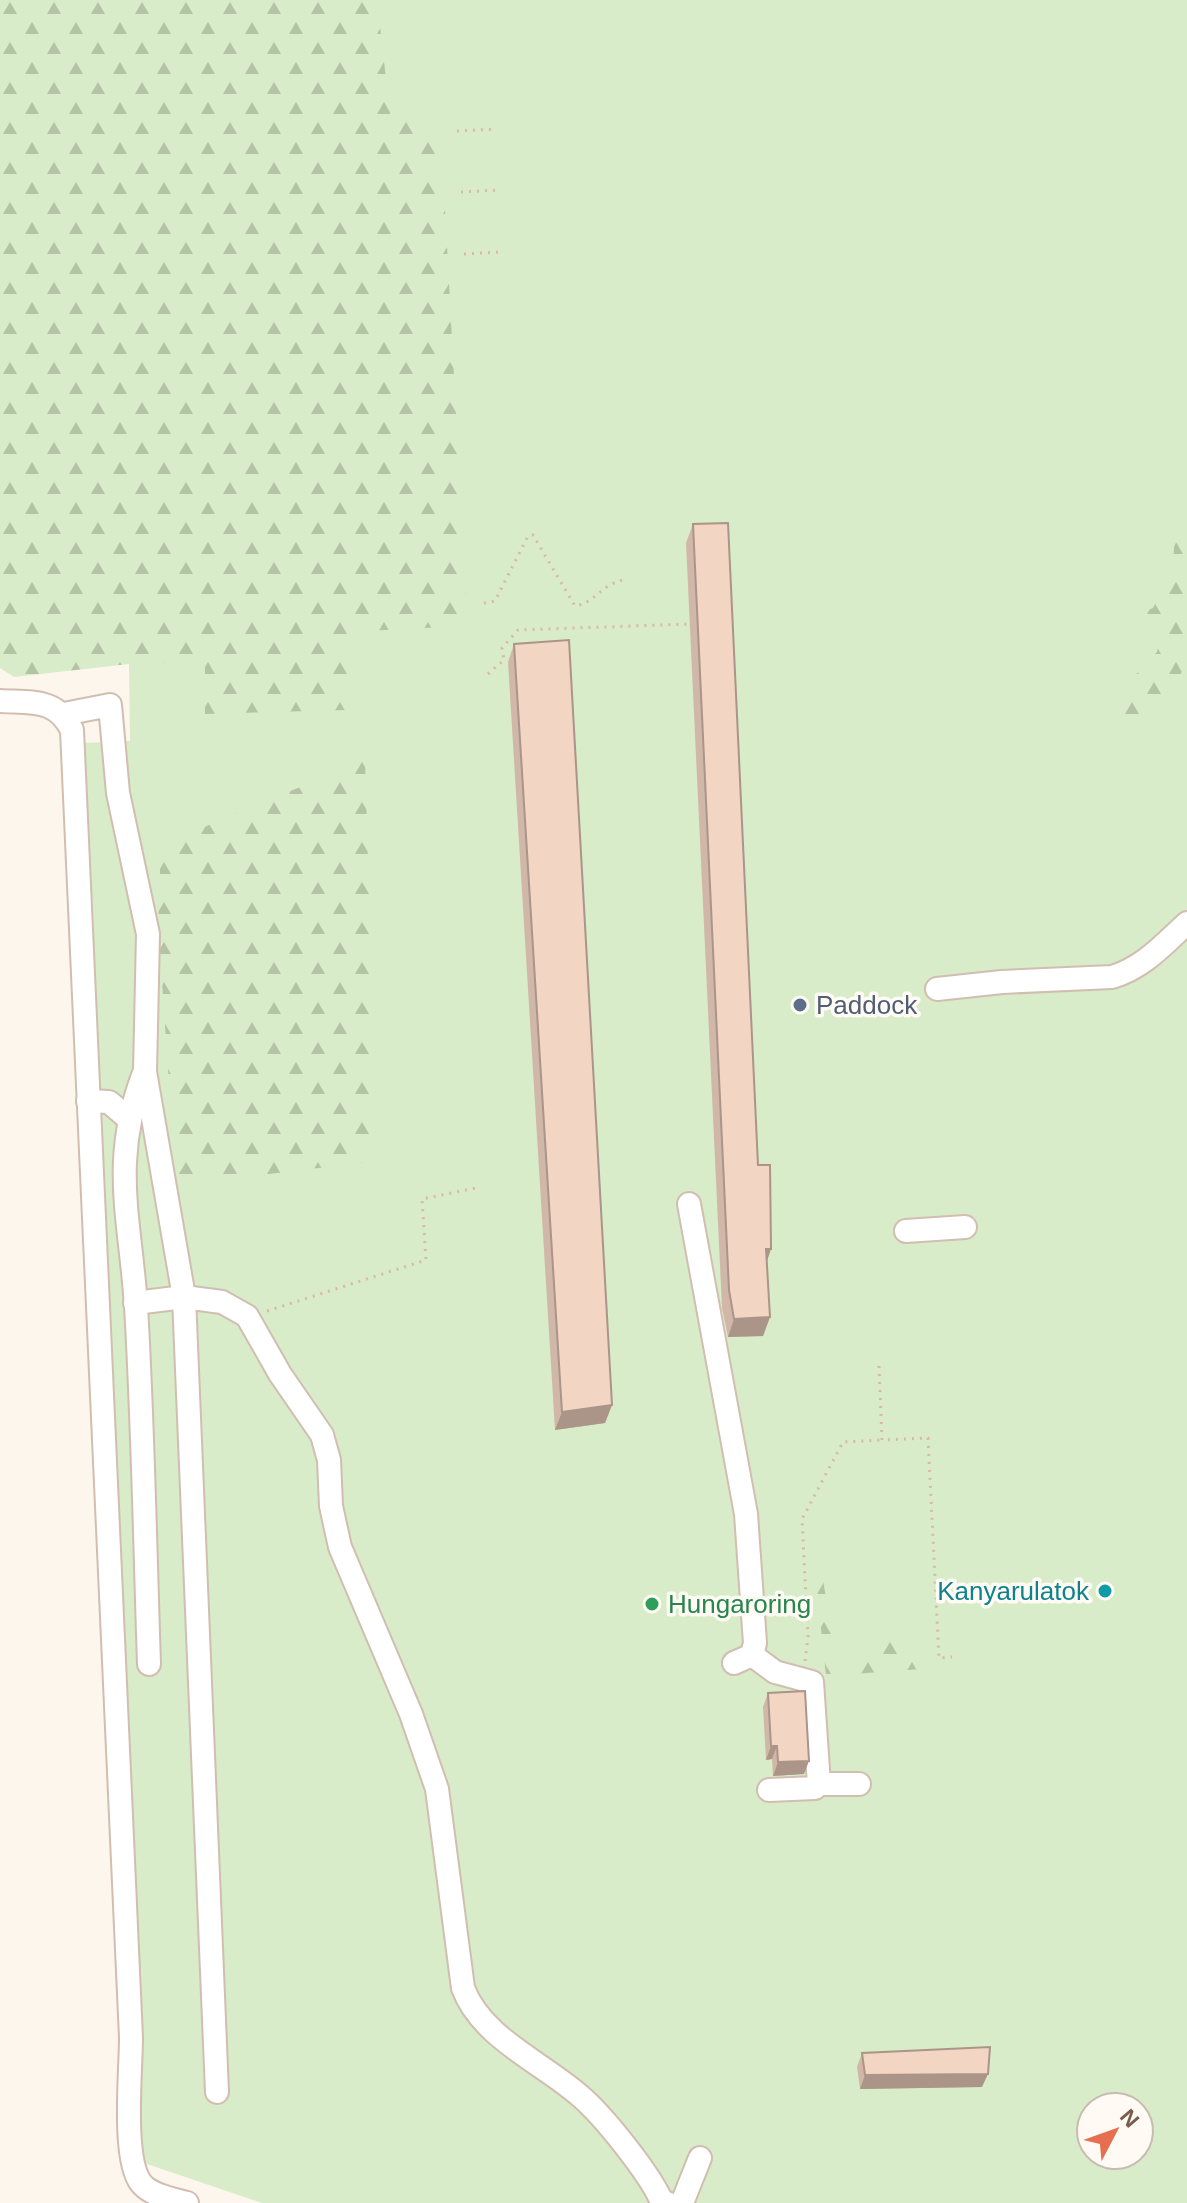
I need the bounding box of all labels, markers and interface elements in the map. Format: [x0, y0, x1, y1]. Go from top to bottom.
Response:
place label: Paddock [816, 990, 918, 1020]
marker: Paddock [791, 996, 809, 1014]
place label: Kanyarulatok [937, 1576, 1090, 1606]
marker: Kanyarulatok [1096, 1582, 1114, 1600]
place label: Hungaroring [668, 1589, 811, 1619]
marker: Hungaroring [643, 1595, 661, 1613]
north arrow [1075, 2091, 1155, 2171]
text: N [1115, 2104, 1144, 2132]

